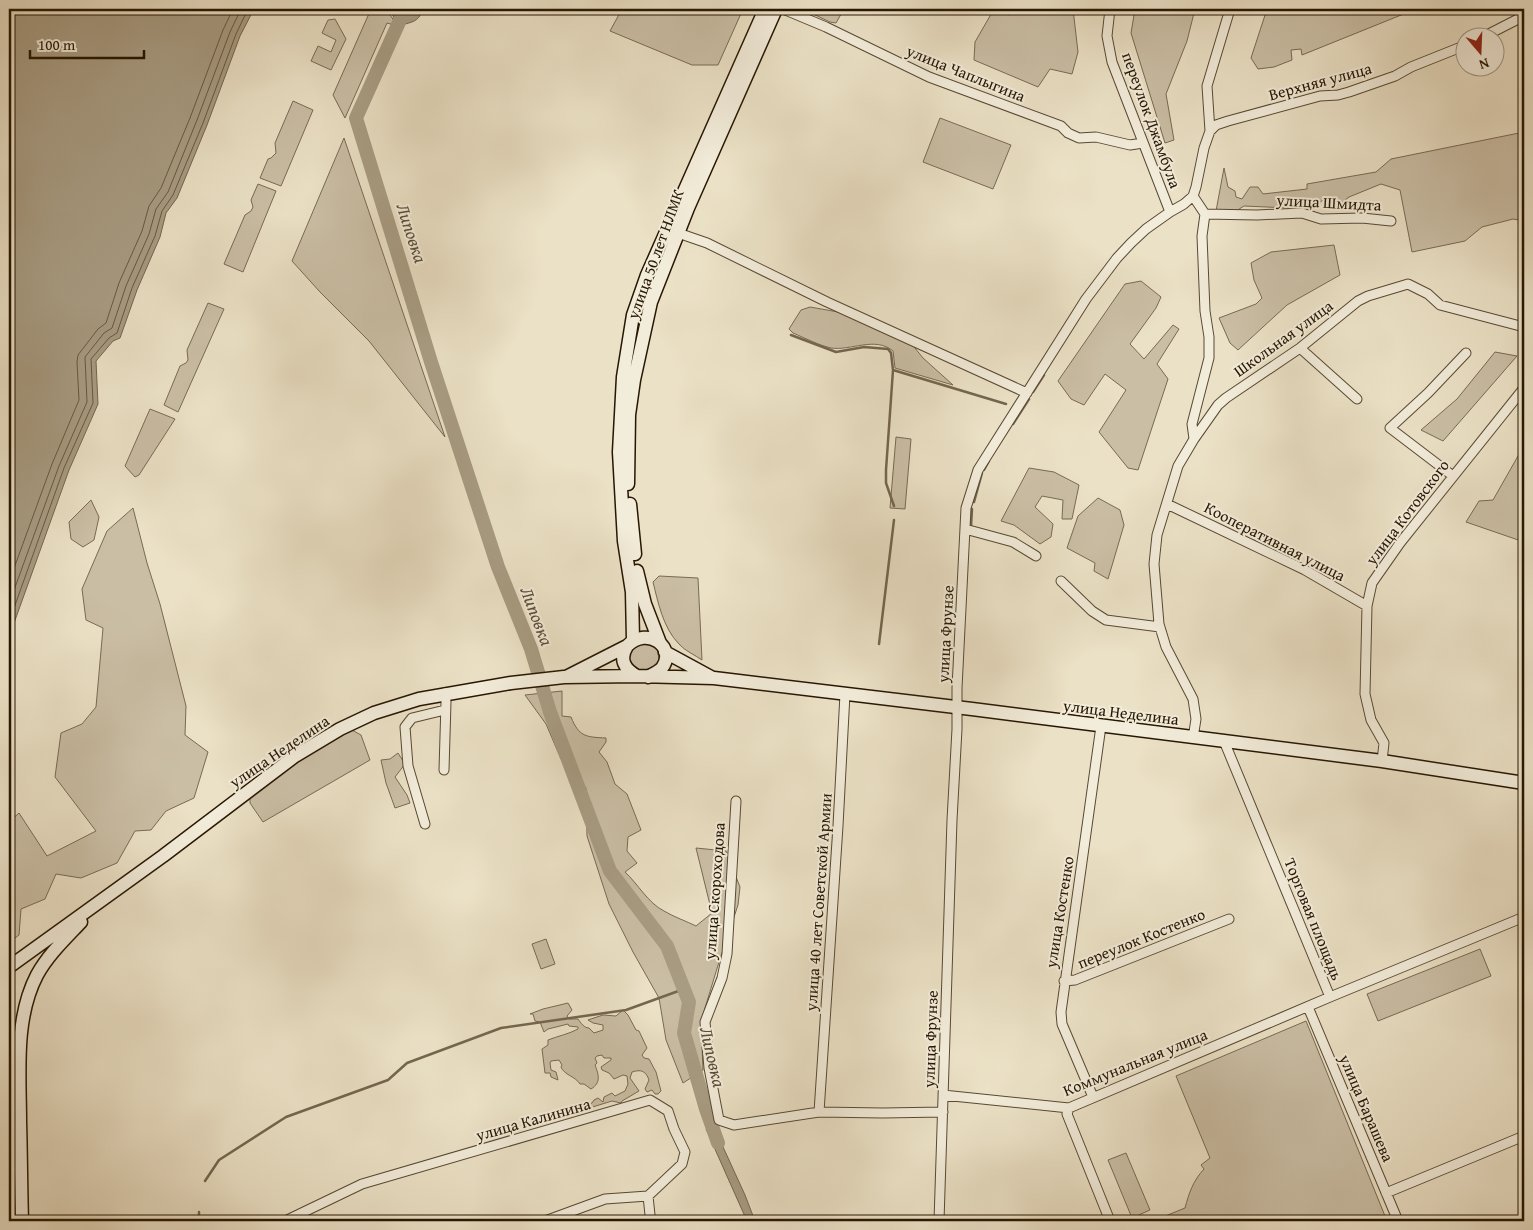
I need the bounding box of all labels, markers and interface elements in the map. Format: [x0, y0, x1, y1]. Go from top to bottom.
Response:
scale bar [30, 28, 144, 60]
north arrow [1456, 28, 1506, 78]
text: 100 m [38, 34, 76, 55]
street label: улица Чаплыгина [902, 38, 1029, 108]
street label: переулок Джамбула [1116, 48, 1188, 192]
text: N [1476, 53, 1492, 75]
street label: Верхняя улица [1266, 56, 1374, 106]
street label: улица 50 лет НЛМК [620, 186, 690, 323]
street label: улица Шмидта [1275, 187, 1382, 217]
water label: Липовка [390, 200, 435, 267]
street label: Школьная улица [1228, 293, 1338, 382]
street label: улица Котовского [1359, 454, 1455, 571]
street label: Кооперативная улица [1200, 495, 1350, 587]
water label: Липовка [513, 583, 561, 650]
street label: улица Фрунзе [930, 585, 960, 684]
street label: улица Неделина [1061, 693, 1181, 731]
street label: улица Неделина [223, 708, 334, 794]
street label: улица 40 лет Советской Армии [798, 792, 838, 1013]
street label: улица Скороходова [697, 821, 731, 961]
street label: улица Костенко [1038, 854, 1080, 971]
street label: Торговая площадь [1279, 854, 1350, 984]
street label: переулок Костенко [1074, 901, 1208, 975]
street label: улица Фрунзе [916, 990, 944, 1089]
street label: Коммунальная улица [1059, 1022, 1211, 1102]
water label: Липовка [693, 1024, 733, 1091]
street label: улица Барашева [1333, 1050, 1401, 1166]
street label: улица Калинина [472, 1091, 593, 1147]

